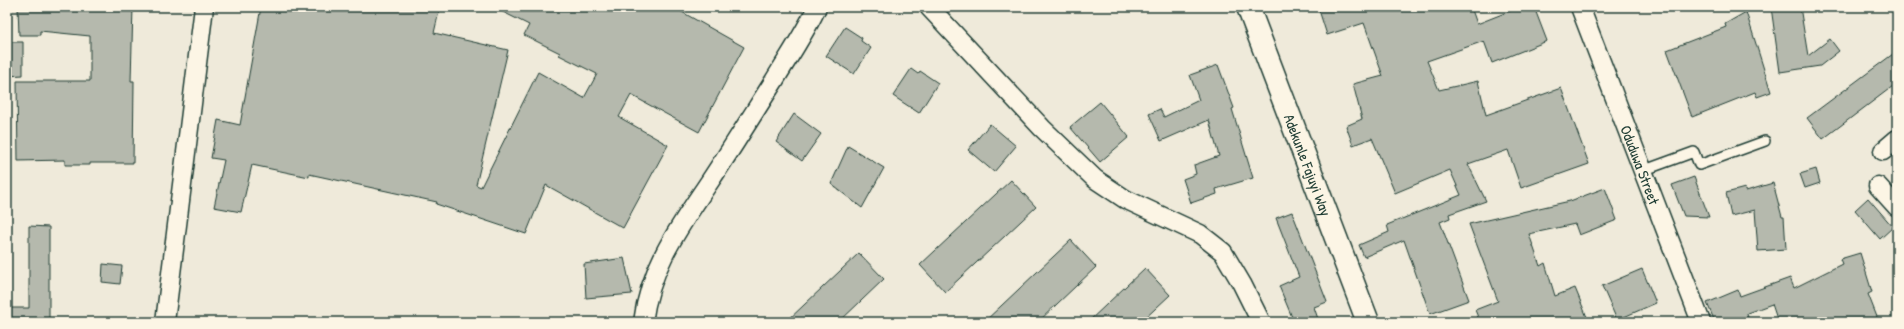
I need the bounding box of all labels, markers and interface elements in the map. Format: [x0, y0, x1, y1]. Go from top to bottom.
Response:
street label: Adekunle Fajuyi Way [1279, 111, 1337, 219]
street label: Oduduwa Street [1616, 122, 1666, 208]

